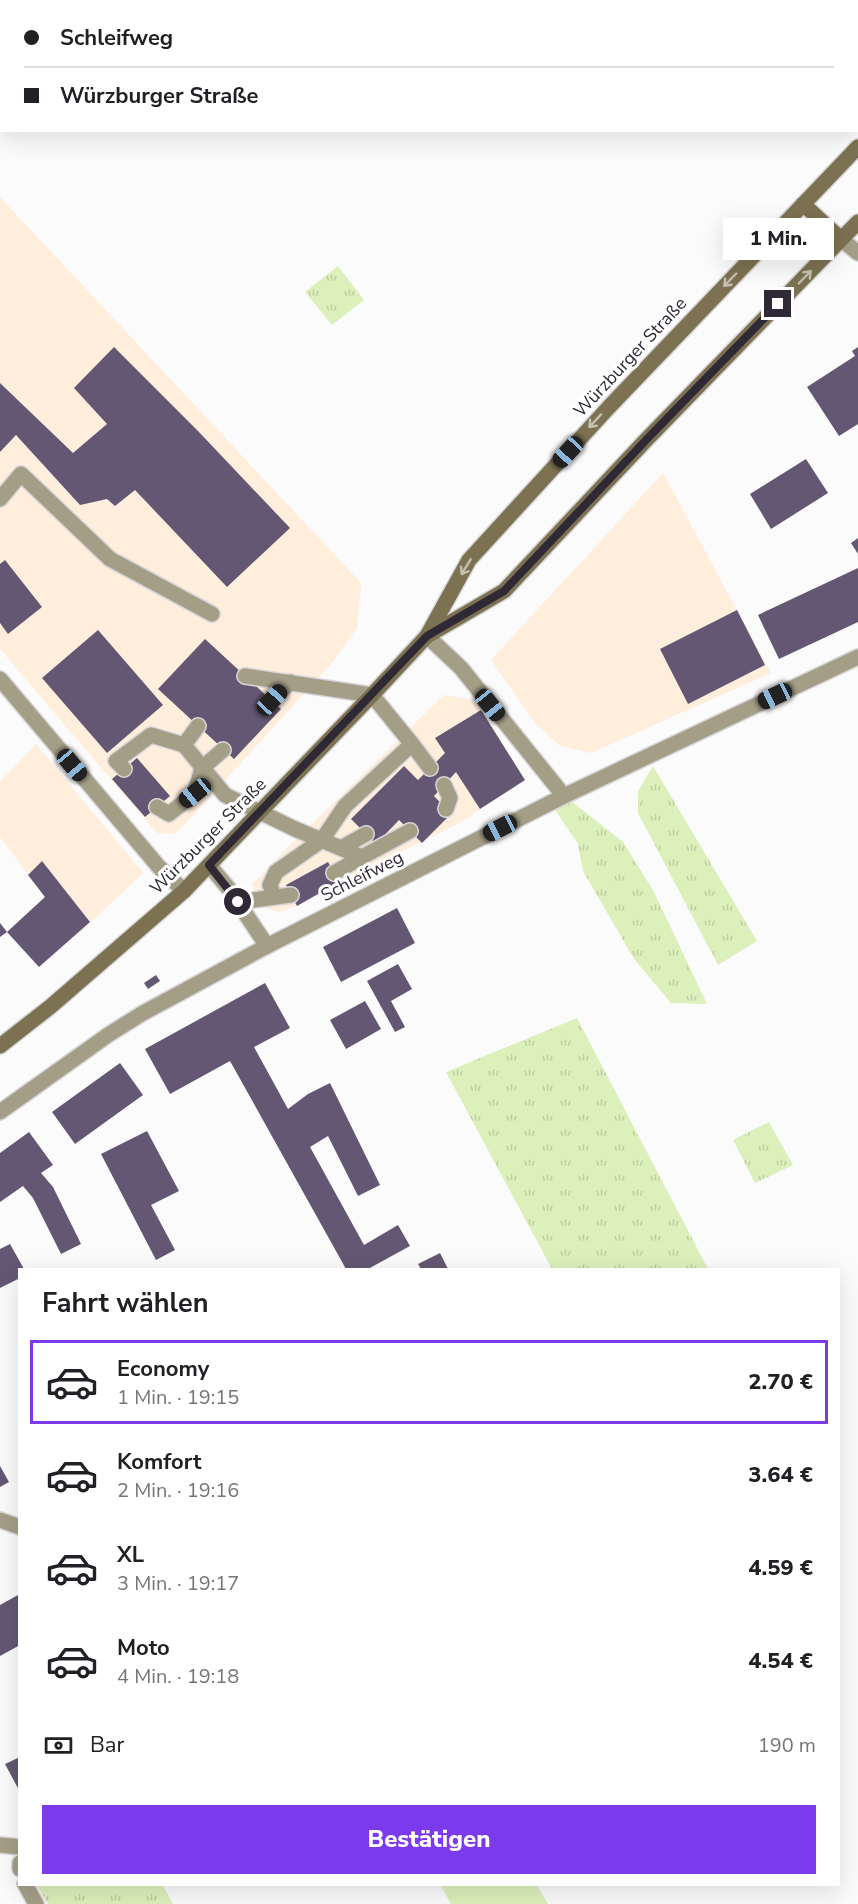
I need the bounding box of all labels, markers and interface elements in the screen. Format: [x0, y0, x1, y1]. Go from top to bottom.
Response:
text: Schleifweg [60, 23, 173, 53]
text: Würzburger Straße [60, 81, 259, 111]
callout: 1 Min. [722, 217, 834, 259]
text: 1 Min. [750, 225, 807, 252]
one-way arrow [798, 269, 812, 284]
one-way arrow [723, 273, 737, 288]
route end [764, 290, 791, 317]
street label: Würzburger Straße [568, 292, 692, 422]
one-way arrow [588, 414, 603, 429]
car [549, 433, 587, 471]
one-way arrow [459, 558, 471, 575]
car [755, 680, 795, 712]
car [253, 681, 291, 719]
car [472, 685, 508, 725]
car [54, 745, 90, 785]
street label: Würzburger Straße [144, 772, 272, 900]
car [175, 775, 215, 811]
car [480, 812, 520, 844]
street label: Schleifweg [317, 845, 407, 907]
route start [224, 888, 251, 915]
text: Fahrt wählen [42, 1285, 208, 1322]
text: Economy [117, 1354, 209, 1384]
icon: car [45, 1355, 99, 1409]
text: 2.70 € [748, 1367, 813, 1397]
text: 1 Min. · 19:15 [117, 1384, 239, 1411]
text: Komfort [117, 1447, 201, 1477]
icon: car [45, 1448, 99, 1502]
text: 3.64 € [748, 1460, 813, 1490]
text: 2 Min. · 19:16 [117, 1477, 239, 1504]
text: XL [117, 1540, 144, 1570]
icon: car [45, 1541, 99, 1595]
text: 4.59 € [748, 1553, 813, 1583]
text: 3 Min. · 19:17 [117, 1570, 239, 1597]
text: Moto [117, 1633, 170, 1663]
icon: car [45, 1634, 99, 1688]
text: 4.54 € [748, 1646, 813, 1676]
text: 4 Min. · 19:18 [117, 1663, 239, 1690]
icon: cash [42, 1729, 75, 1762]
text: Bar [90, 1730, 124, 1760]
text: 190 m [758, 1732, 816, 1759]
button: Bestätigen [42, 1805, 816, 1874]

